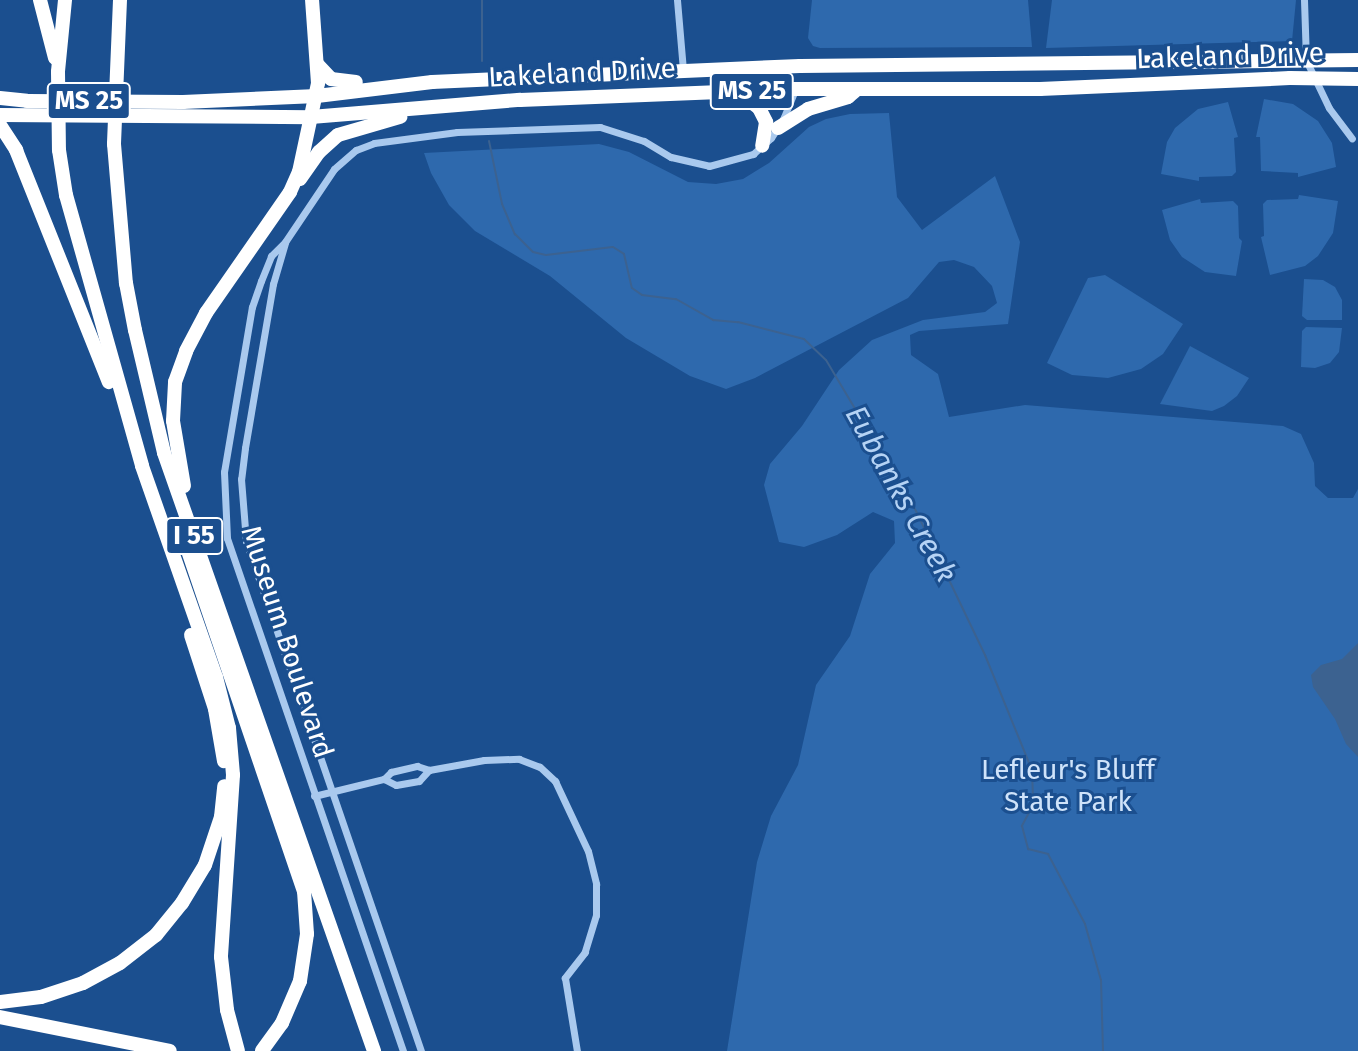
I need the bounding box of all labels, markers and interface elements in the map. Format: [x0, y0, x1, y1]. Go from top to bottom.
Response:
street label: Lakeland Drive [1136, 36, 1324, 76]
street label: Lakeland Drive [487, 51, 677, 95]
road number: MS 25 [708, 69, 796, 113]
road number: MS 25 [45, 79, 133, 123]
water label: Eubanks Creek [838, 399, 964, 589]
road number: I 55 [164, 514, 224, 558]
street label: Museum Boulevard [234, 522, 340, 762]
park label: Lefleur's Bluff State Park [981, 753, 1155, 819]

